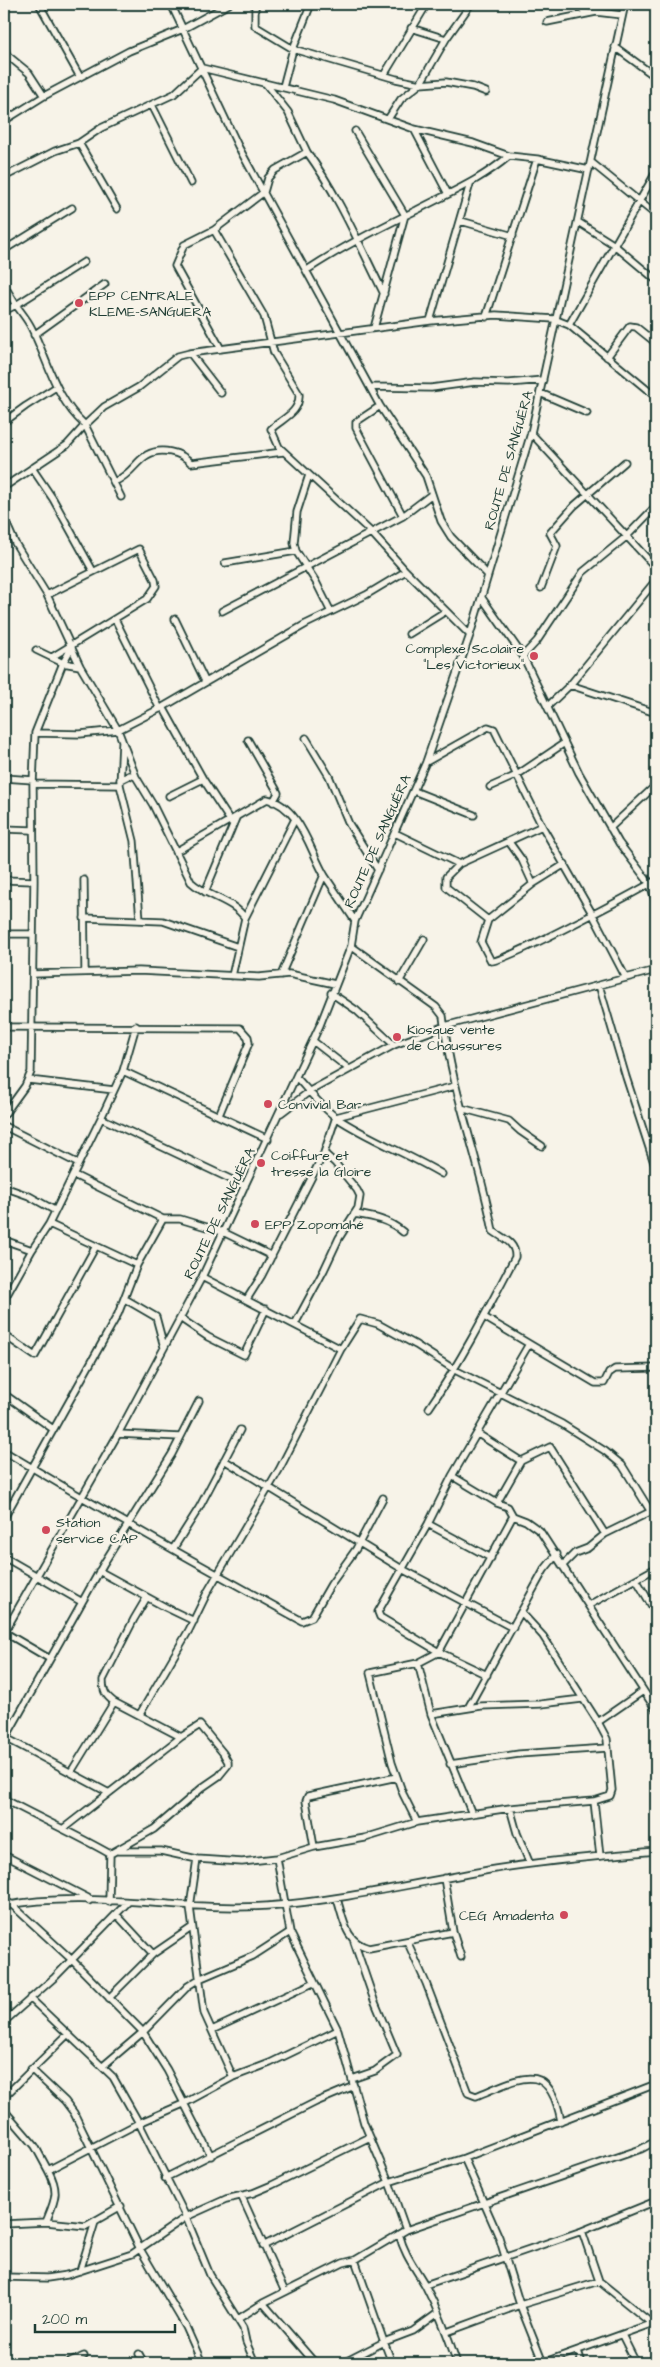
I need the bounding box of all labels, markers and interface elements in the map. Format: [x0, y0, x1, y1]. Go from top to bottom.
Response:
place label: EPP CENTRALE KLEME-SANGUERA [89, 286, 211, 322]
marker: EPP CENTRALE KLEME-SANGUERA [73, 297, 85, 309]
street label: ROUTE DE SANGUÉRA [479, 388, 538, 532]
place label: Complexe Scolaire "Les Victorieux" [406, 639, 524, 675]
marker: Complexe Scolaire "Les Victorieux" [528, 650, 540, 662]
street label: ROUTE DE SANGUÉRA [339, 771, 416, 911]
place label: Kiosque vente de Chaussures [407, 1020, 502, 1056]
marker: Kiosque vente de Chaussures [391, 1031, 403, 1043]
place label: Convivial Bar [278, 1095, 362, 1115]
marker: Convivial Bar [262, 1098, 274, 1110]
street label: ROUTE DE SANGUÉRA [179, 1144, 261, 1283]
place label: Coiffure et tresse la Gloire [271, 1146, 372, 1182]
marker: Coiffure et tresse la Gloire [255, 1157, 267, 1169]
place label: EPP Zopomahé [265, 1215, 364, 1235]
marker: EPP Zopomahé [249, 1218, 261, 1230]
place label: Station service CAP [56, 1513, 138, 1549]
marker: Station service CAP [40, 1524, 52, 1536]
place label: CEG Amadenta [459, 1906, 554, 1926]
marker: CEG Amadenta [558, 1909, 570, 1921]
scale bar [35, 2302, 175, 2334]
text: 200 m [42, 2309, 88, 2330]

